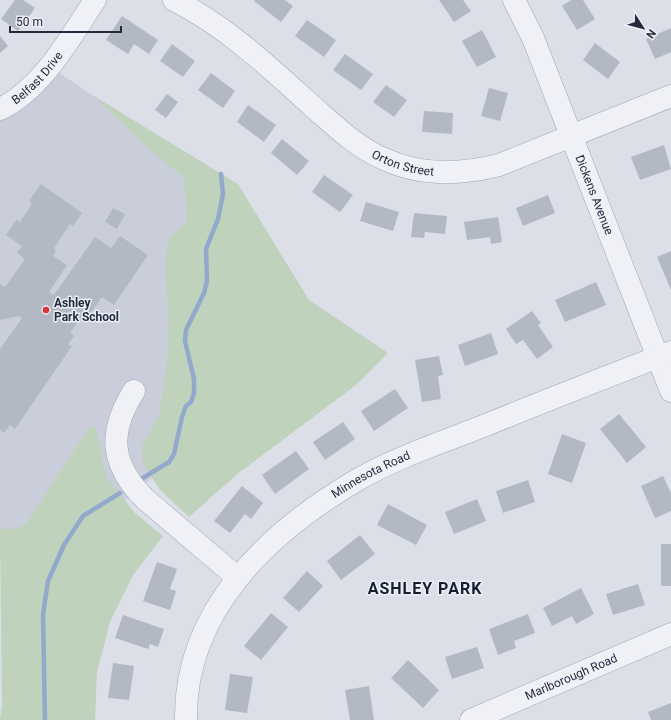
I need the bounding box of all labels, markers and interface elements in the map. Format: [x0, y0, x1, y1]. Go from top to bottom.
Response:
scale bar [10, 8, 121, 34]
north arrow [623, 8, 663, 48]
text: 50 m [16, 15, 43, 29]
text: N [643, 27, 658, 41]
street label: Belfast Drive [9, 49, 66, 107]
street label: Orton Street [369, 147, 435, 179]
street label: Dickens Avenue [572, 153, 616, 237]
place label: Ashley Park School [54, 296, 119, 324]
marker: Ashley Park School [41, 305, 51, 315]
street label: Minnesota Road [329, 448, 412, 501]
district label: ASHLEY PARK [368, 579, 482, 598]
street label: Marlborough Road [523, 651, 619, 703]

